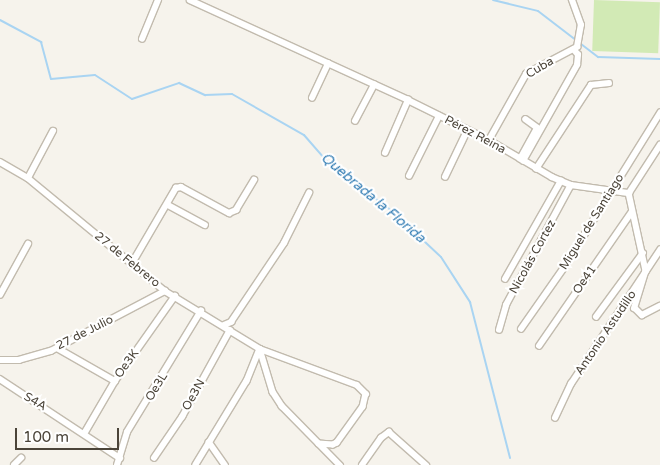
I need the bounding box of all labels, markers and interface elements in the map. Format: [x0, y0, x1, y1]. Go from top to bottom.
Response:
street label: Cuba [523, 54, 557, 82]
street label: Pérez Reina [442, 113, 508, 157]
water label: Quebrada la Florida [317, 149, 429, 247]
street label: Miguel de Santiago [557, 171, 627, 273]
street label: Nicolás Cortez [507, 218, 559, 296]
street label: 27 de Febrero [91, 229, 163, 291]
street label: Oe41 [570, 263, 600, 297]
street label: Antonio Astudillo [572, 288, 640, 378]
street label: 27 de Julio [54, 313, 116, 353]
street label: Oe3K [112, 347, 142, 381]
street label: Oe3L [143, 370, 171, 404]
street label: Oe3N [180, 377, 208, 413]
street label: S4A [21, 390, 49, 414]
scale bar [18, 418, 121, 450]
text: 100 m [23, 428, 69, 446]

